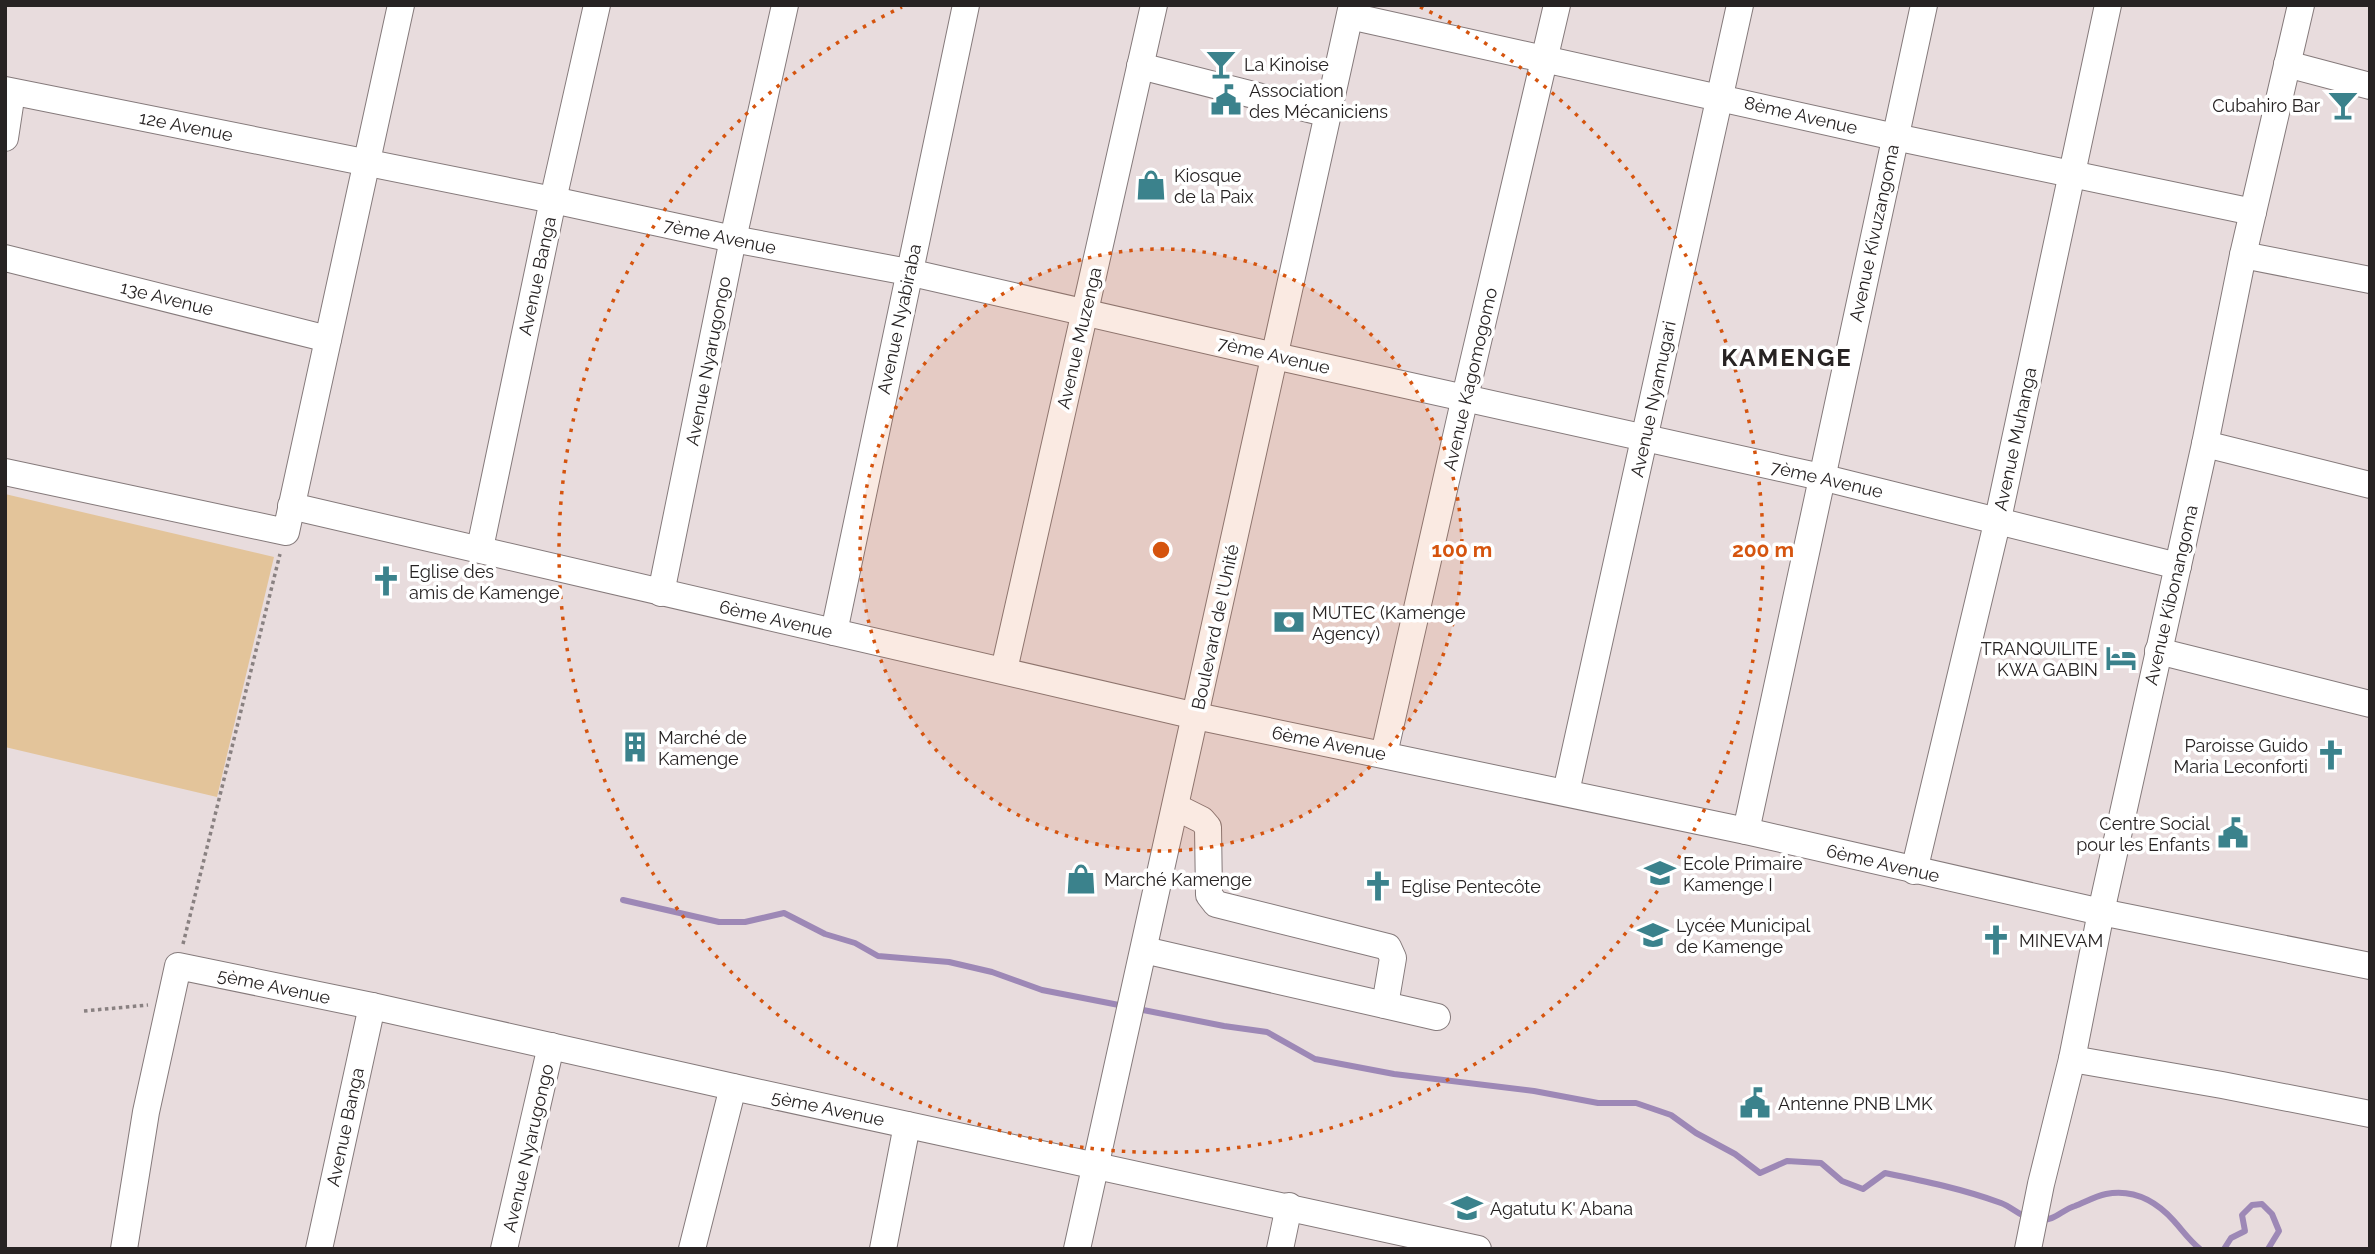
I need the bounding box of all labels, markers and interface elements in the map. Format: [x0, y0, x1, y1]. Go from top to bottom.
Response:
bar icon: La Kinoise [1204, 47, 1238, 81]
place label: La Kinoise [1244, 54, 1329, 75]
place label: Association des Mécaniciens [1249, 80, 1388, 122]
public building icon: Association des Mécaniciens [1209, 83, 1243, 117]
bar icon: Cubahiro Bar [2326, 88, 2360, 122]
street label: 8ème Avenue [1742, 92, 1860, 138]
place label: Cubahiro Bar [2212, 95, 2321, 116]
street label: 12e Avenue [137, 107, 235, 145]
street label: Avenue Kivuzangoma [1845, 142, 1903, 324]
place label: Kiosque de la Paix [1174, 165, 1254, 207]
shop icon: Kiosque de la Paix [1134, 168, 1168, 202]
street label: 7ème Avenue [662, 214, 779, 258]
street label: Avenue Banga [514, 215, 560, 337]
street label: Avenue Nyabiraba [873, 242, 925, 396]
street label: Avenue Muzenga [1052, 265, 1106, 411]
street label: Avenue Nyarugongo [681, 274, 735, 447]
street label: 13e Avenue [118, 276, 216, 320]
street label: Avenue Kagomogomo [1439, 285, 1501, 473]
street label: Avenue Nyamugari [1626, 319, 1680, 479]
street label: 7ème Avenue [1216, 332, 1333, 378]
district label: KAMENGE [1721, 343, 1853, 372]
street label: Avenue Muhanga [1990, 365, 2040, 513]
street label: 7ème Avenue [1769, 456, 1886, 502]
street label: Avenue Kibonangoma [2140, 503, 2202, 687]
text: 100 m [1432, 537, 1492, 562]
text: 200 m [1732, 537, 1794, 562]
centre of rings [1149, 538, 1173, 562]
street label: Boulevard de l'Unité [1187, 542, 1243, 712]
place label: Eglise des amis de Kamenge [409, 561, 560, 603]
church icon: Eglise des amis de Kamenge [369, 564, 403, 598]
street label: 6ème Avenue [717, 596, 835, 642]
place label: MUTEC (Kamenge Agency) [1312, 602, 1466, 644]
bank icon: MUTEC (Kamenge Agency) [1272, 605, 1306, 639]
place label: TRANQUILITE KWA GABIN [1981, 638, 2098, 680]
hotel icon: TRANQUILITE KWA GABIN [2104, 641, 2138, 675]
street label: 6ème Avenue [1270, 722, 1388, 764]
place label: Marché de Kamenge [658, 727, 747, 769]
building icon: Marché de Kamenge [618, 730, 652, 764]
place label: Paroisse Guido Maria Leconforti [2173, 735, 2308, 777]
church icon: Paroisse Guido Maria Leconforti [2314, 738, 2348, 772]
place label: Centre Social pour les Enfants [2076, 813, 2210, 855]
public building icon: Centre Social pour les Enfants [2216, 816, 2250, 850]
street label: 6ème Avenue [1824, 840, 1942, 886]
place label: Ecole Primaire Kamenge I [1683, 853, 1803, 895]
school or university icon: Ecole Primaire Kamenge I [1643, 856, 1677, 890]
shop icon: Marché Kamenge [1064, 862, 1098, 896]
place label: Marché Kamenge [1104, 869, 1252, 890]
church icon: Eglise Pentecôte [1361, 869, 1395, 903]
place label: Eglise Pentecôte [1401, 876, 1541, 897]
place label: Lycée Municipal de Kamenge [1676, 915, 1811, 957]
school or university icon: Lycée Municipal de Kamenge [1636, 918, 1670, 952]
church icon: MINEVAM [1979, 923, 2013, 957]
place label: MINEVAM [2019, 930, 2103, 951]
street label: 5ème Avenue [216, 964, 333, 1008]
street label: Avenue Nyarugongo [498, 1061, 558, 1234]
street label: Avenue Banga [322, 1066, 368, 1188]
street label: 5ème Avenue [770, 1086, 887, 1130]
public building icon: Antenne PNB LMK [1738, 1086, 1772, 1120]
place label: Antenne PNB LMK [1778, 1093, 1933, 1114]
school or university icon: Agatutu K' Abana [1450, 1191, 1484, 1225]
place label: Agatutu K' Abana [1490, 1198, 1633, 1219]

